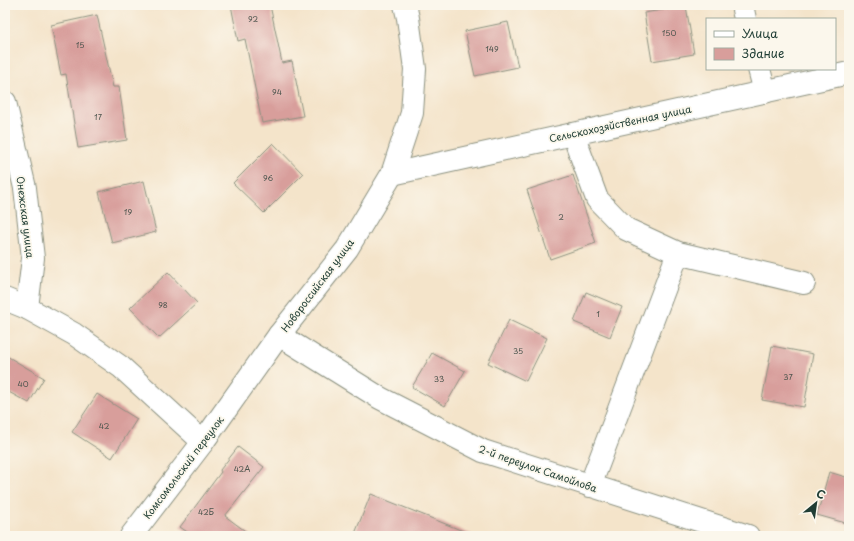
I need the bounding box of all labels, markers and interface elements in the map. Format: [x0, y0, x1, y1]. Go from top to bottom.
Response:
house number: 92 [248, 13, 258, 25]
legend [706, 18, 836, 70]
text: Улица [742, 24, 778, 42]
house number: 150 [662, 27, 676, 39]
house number: 15 [76, 39, 84, 51]
house number: 149 [485, 43, 499, 55]
text: Здание [742, 44, 784, 62]
house number: 94 [272, 86, 282, 98]
street label: Сельскохозяйственная улица [548, 100, 693, 145]
house number: 17 [94, 111, 103, 123]
house number: 96 [263, 172, 273, 184]
street label: Онежская улица [14, 175, 39, 260]
house number: 19 [124, 206, 132, 218]
house number: 2 [558, 211, 564, 223]
street label: Новороссийская улица [277, 235, 357, 335]
house number: 98 [158, 299, 168, 311]
house number: 1 [596, 308, 600, 320]
house number: 35 [513, 345, 523, 357]
house number: 37 [783, 371, 793, 383]
house number: 33 [434, 373, 444, 385]
house number: 40 [17, 378, 29, 390]
street label: Комсомольский переулок [139, 412, 228, 522]
house number: 42 [99, 420, 110, 432]
street label: 2-й переулок Самойлова [476, 441, 600, 497]
house number: 42А [234, 463, 250, 475]
north arrow [796, 483, 836, 523]
text: С [813, 484, 829, 503]
house number: 42Б [198, 506, 214, 518]

